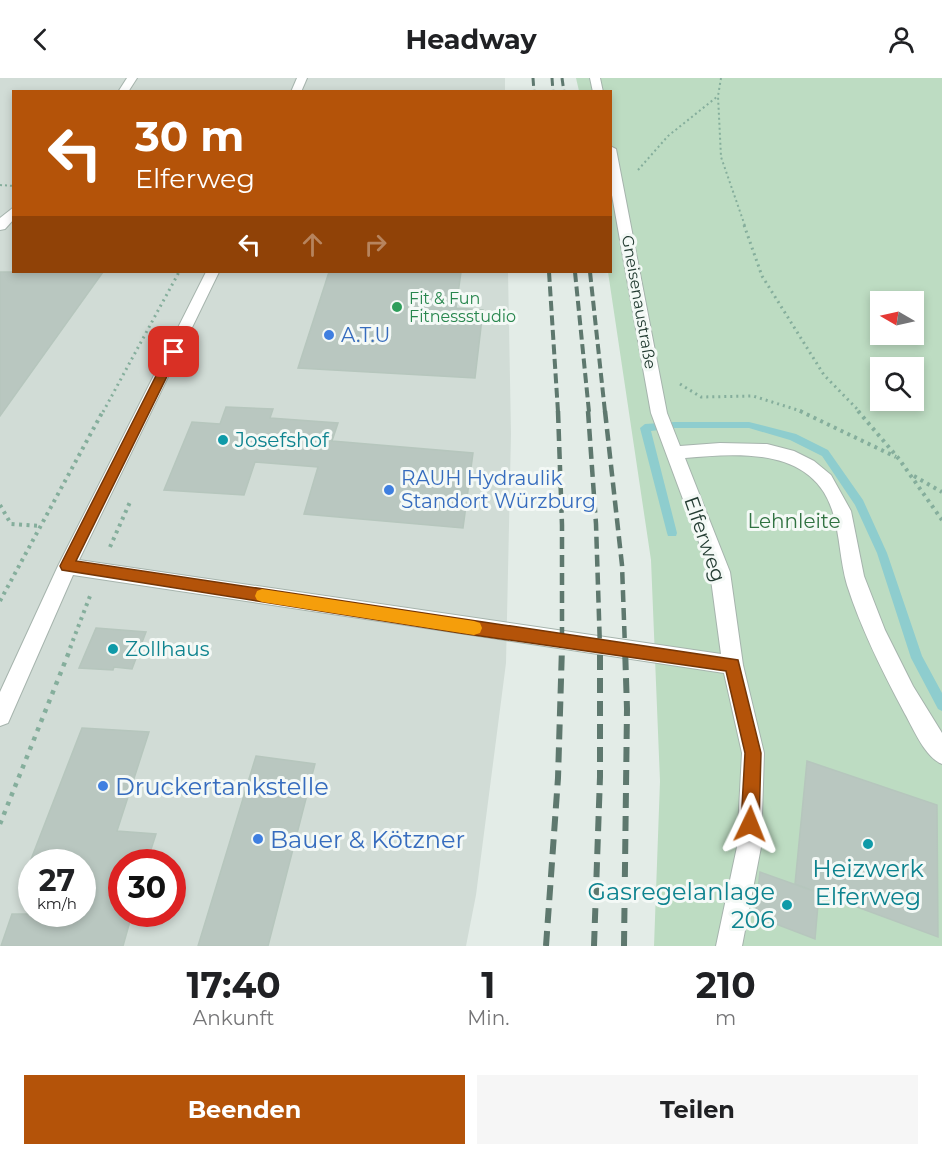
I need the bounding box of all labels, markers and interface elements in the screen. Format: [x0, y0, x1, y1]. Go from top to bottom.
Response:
icon: back [24, 23, 57, 56]
text: Headway [405, 23, 537, 56]
icon: person [885, 23, 918, 56]
text: 30 m [135, 110, 244, 162]
icon: left [36, 114, 114, 192]
text: Elferweg [135, 162, 255, 195]
icon: left [233, 228, 266, 261]
icon: ahead [296, 228, 329, 261]
icon: right [359, 228, 392, 261]
street label: Gneisenaustraße [618, 234, 660, 370]
place label: Fit & Fun Fitnessstudio [409, 289, 516, 326]
north arrow [870, 291, 924, 345]
map controls [870, 291, 924, 411]
marker: Fit & Fun Fitnessstudio [390, 300, 404, 314]
place label: A.T.U [341, 323, 390, 347]
pin [148, 326, 199, 377]
marker: A.T.U [322, 328, 336, 342]
icon: arrive [157, 335, 190, 368]
button: search [870, 357, 924, 411]
place label: Josefshof [234, 428, 330, 452]
marker: Josefshof [216, 433, 230, 447]
place label: RAUH Hydraulik Standort Würzburg [401, 466, 596, 513]
marker: RAUH Hydraulik Standort Würzburg [382, 483, 396, 497]
street label: Elferweg [679, 493, 731, 585]
park label: Lehnleite [747, 509, 841, 533]
place label: Zollhaus [125, 637, 210, 661]
marker: Zollhaus [106, 642, 120, 656]
place label: Druckertankstelle [115, 772, 329, 801]
marker: Druckertankstelle [96, 779, 110, 793]
position arrow [718, 792, 782, 856]
place label: Bauer & Kötzner [270, 825, 465, 854]
marker: Bauer & Kötzner [251, 832, 265, 846]
marker: Heizwerk Elferweg [861, 837, 875, 851]
speed limit sign: 30 [108, 849, 186, 927]
place label: Heizwerk Elferweg [812, 854, 924, 911]
text: 27 [39, 862, 75, 899]
place label: Gasregelanlage 206 [587, 877, 775, 934]
text: km/h [37, 894, 77, 913]
marker: Gasregelanlage 206 [780, 898, 794, 912]
text: 17:40 [186, 963, 281, 1007]
text: 1 [481, 963, 495, 1007]
text: 210 [696, 963, 756, 1007]
text: Ankunft [193, 1006, 274, 1030]
text: Min. [467, 1006, 509, 1030]
text: m [715, 1006, 736, 1030]
button: Beenden [24, 1075, 465, 1144]
button: Teilen [477, 1075, 918, 1144]

